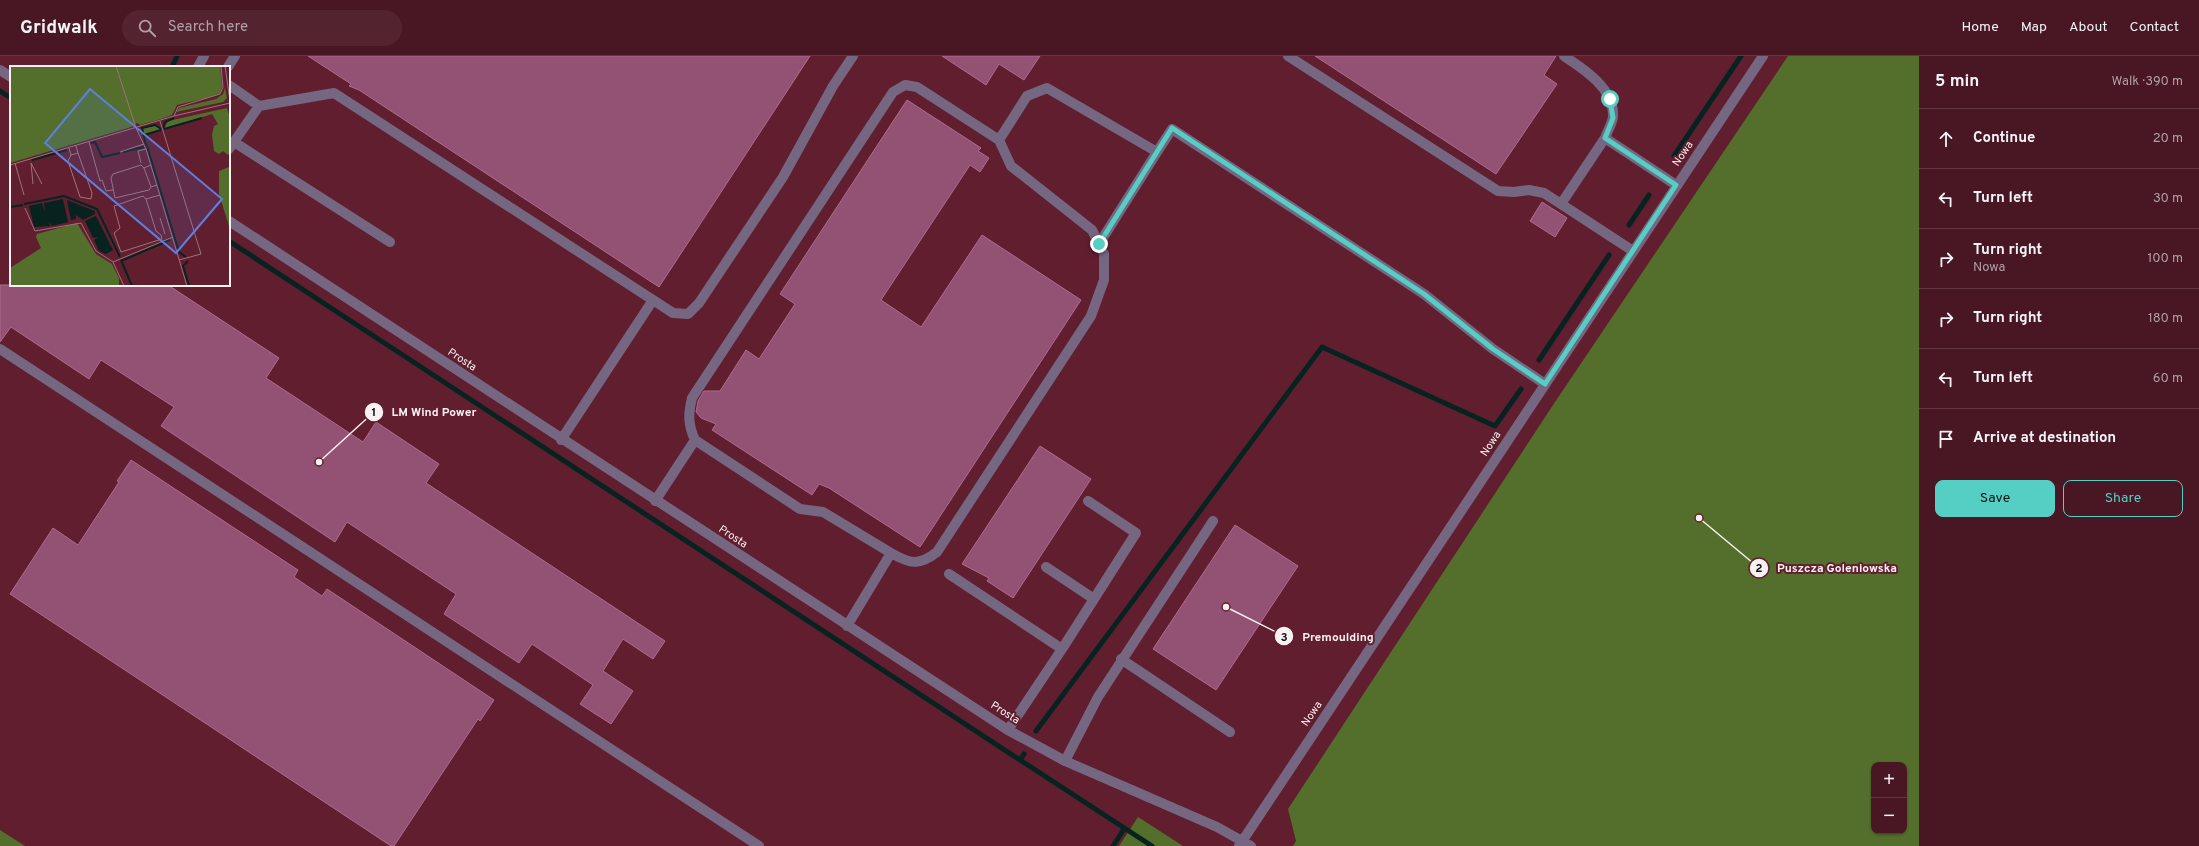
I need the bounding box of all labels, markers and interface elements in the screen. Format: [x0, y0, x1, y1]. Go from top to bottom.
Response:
search box [122, 10, 402, 46]
text: Gridwalk [20, 16, 98, 40]
icon: search [136, 17, 158, 39]
text: Search here [168, 18, 248, 37]
text: Home [1962, 19, 1999, 36]
text: Map [2021, 19, 2047, 36]
text: About [2069, 19, 2108, 36]
text: Contact [2130, 19, 2179, 36]
inset map [10, 66, 230, 286]
text: 5 min [1935, 71, 1979, 93]
text: Walk · 390 m [2112, 74, 2183, 90]
route start [1601, 90, 1619, 108]
icon: ahead [1935, 128, 1957, 150]
text: Continue [1973, 129, 2035, 148]
text: 20 m [2153, 131, 2183, 147]
street label: Nowa [1670, 139, 1697, 169]
icon: left [1935, 188, 1957, 210]
text: Turn left [1973, 189, 2033, 208]
text: 30 m [2153, 191, 2183, 207]
route end [1090, 235, 1108, 253]
text: Turn right [1973, 241, 2042, 260]
icon: right [1935, 248, 1957, 270]
text: 100 m [2147, 251, 2183, 267]
text: Nowa [1973, 260, 2005, 276]
icon: right [1935, 308, 1957, 330]
text: Turn right [1973, 309, 2042, 328]
text: 180 m [2148, 311, 2183, 327]
street label: Prosta [445, 345, 479, 375]
icon: left [1935, 368, 1957, 390]
text: Turn left [1973, 369, 2033, 388]
text: 60 m [2153, 371, 2183, 387]
callout: LM Wind Power [364, 400, 485, 424]
text: 1 [372, 405, 376, 421]
text: LM Wind Power [391, 405, 477, 421]
icon: arrive [1935, 428, 1957, 450]
street label: Nowa [1478, 429, 1504, 459]
text: Arrive at destination [1973, 429, 2116, 448]
button: Save [1935, 480, 2055, 517]
button: Share [2063, 480, 2183, 517]
street label: Prosta [716, 522, 750, 552]
callout: Puszcza Goleniowska [1749, 556, 1905, 580]
text: 2 [1755, 561, 1763, 577]
text: Puszcza Goleniowska [1777, 561, 1897, 577]
callout: Premoulding [1274, 624, 1381, 648]
text: 3 [1280, 630, 1288, 646]
text: Premoulding [1302, 630, 1374, 646]
street label: Prosta [988, 699, 1022, 727]
street label: Nowa [1299, 699, 1326, 729]
map controls [1871, 762, 1907, 834]
button: + [1871, 762, 1907, 798]
button: − [1871, 798, 1907, 834]

